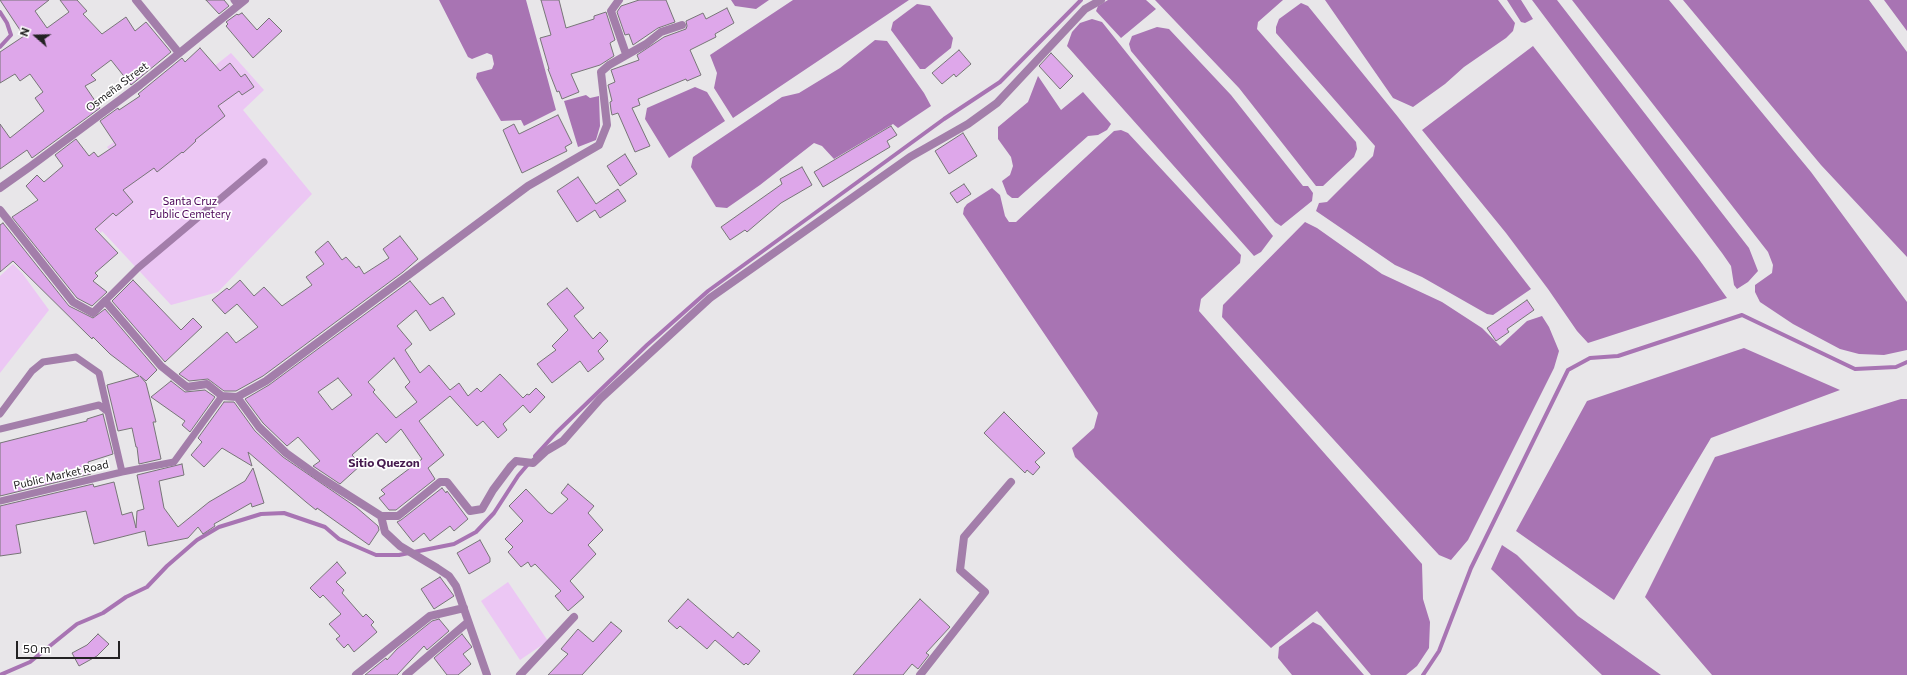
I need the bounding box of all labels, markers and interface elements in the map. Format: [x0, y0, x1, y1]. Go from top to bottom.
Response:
north arrow [16, 16, 56, 56]
text: N [17, 26, 32, 38]
street label: Osmeña Street [83, 59, 151, 115]
park label: Santa Cruz Public Cemetery [149, 194, 231, 220]
district label: Sitio Quezon [348, 456, 420, 470]
street label: Public Market Road [12, 458, 110, 492]
scale bar [18, 633, 122, 659]
text: 50 m [23, 641, 51, 655]

